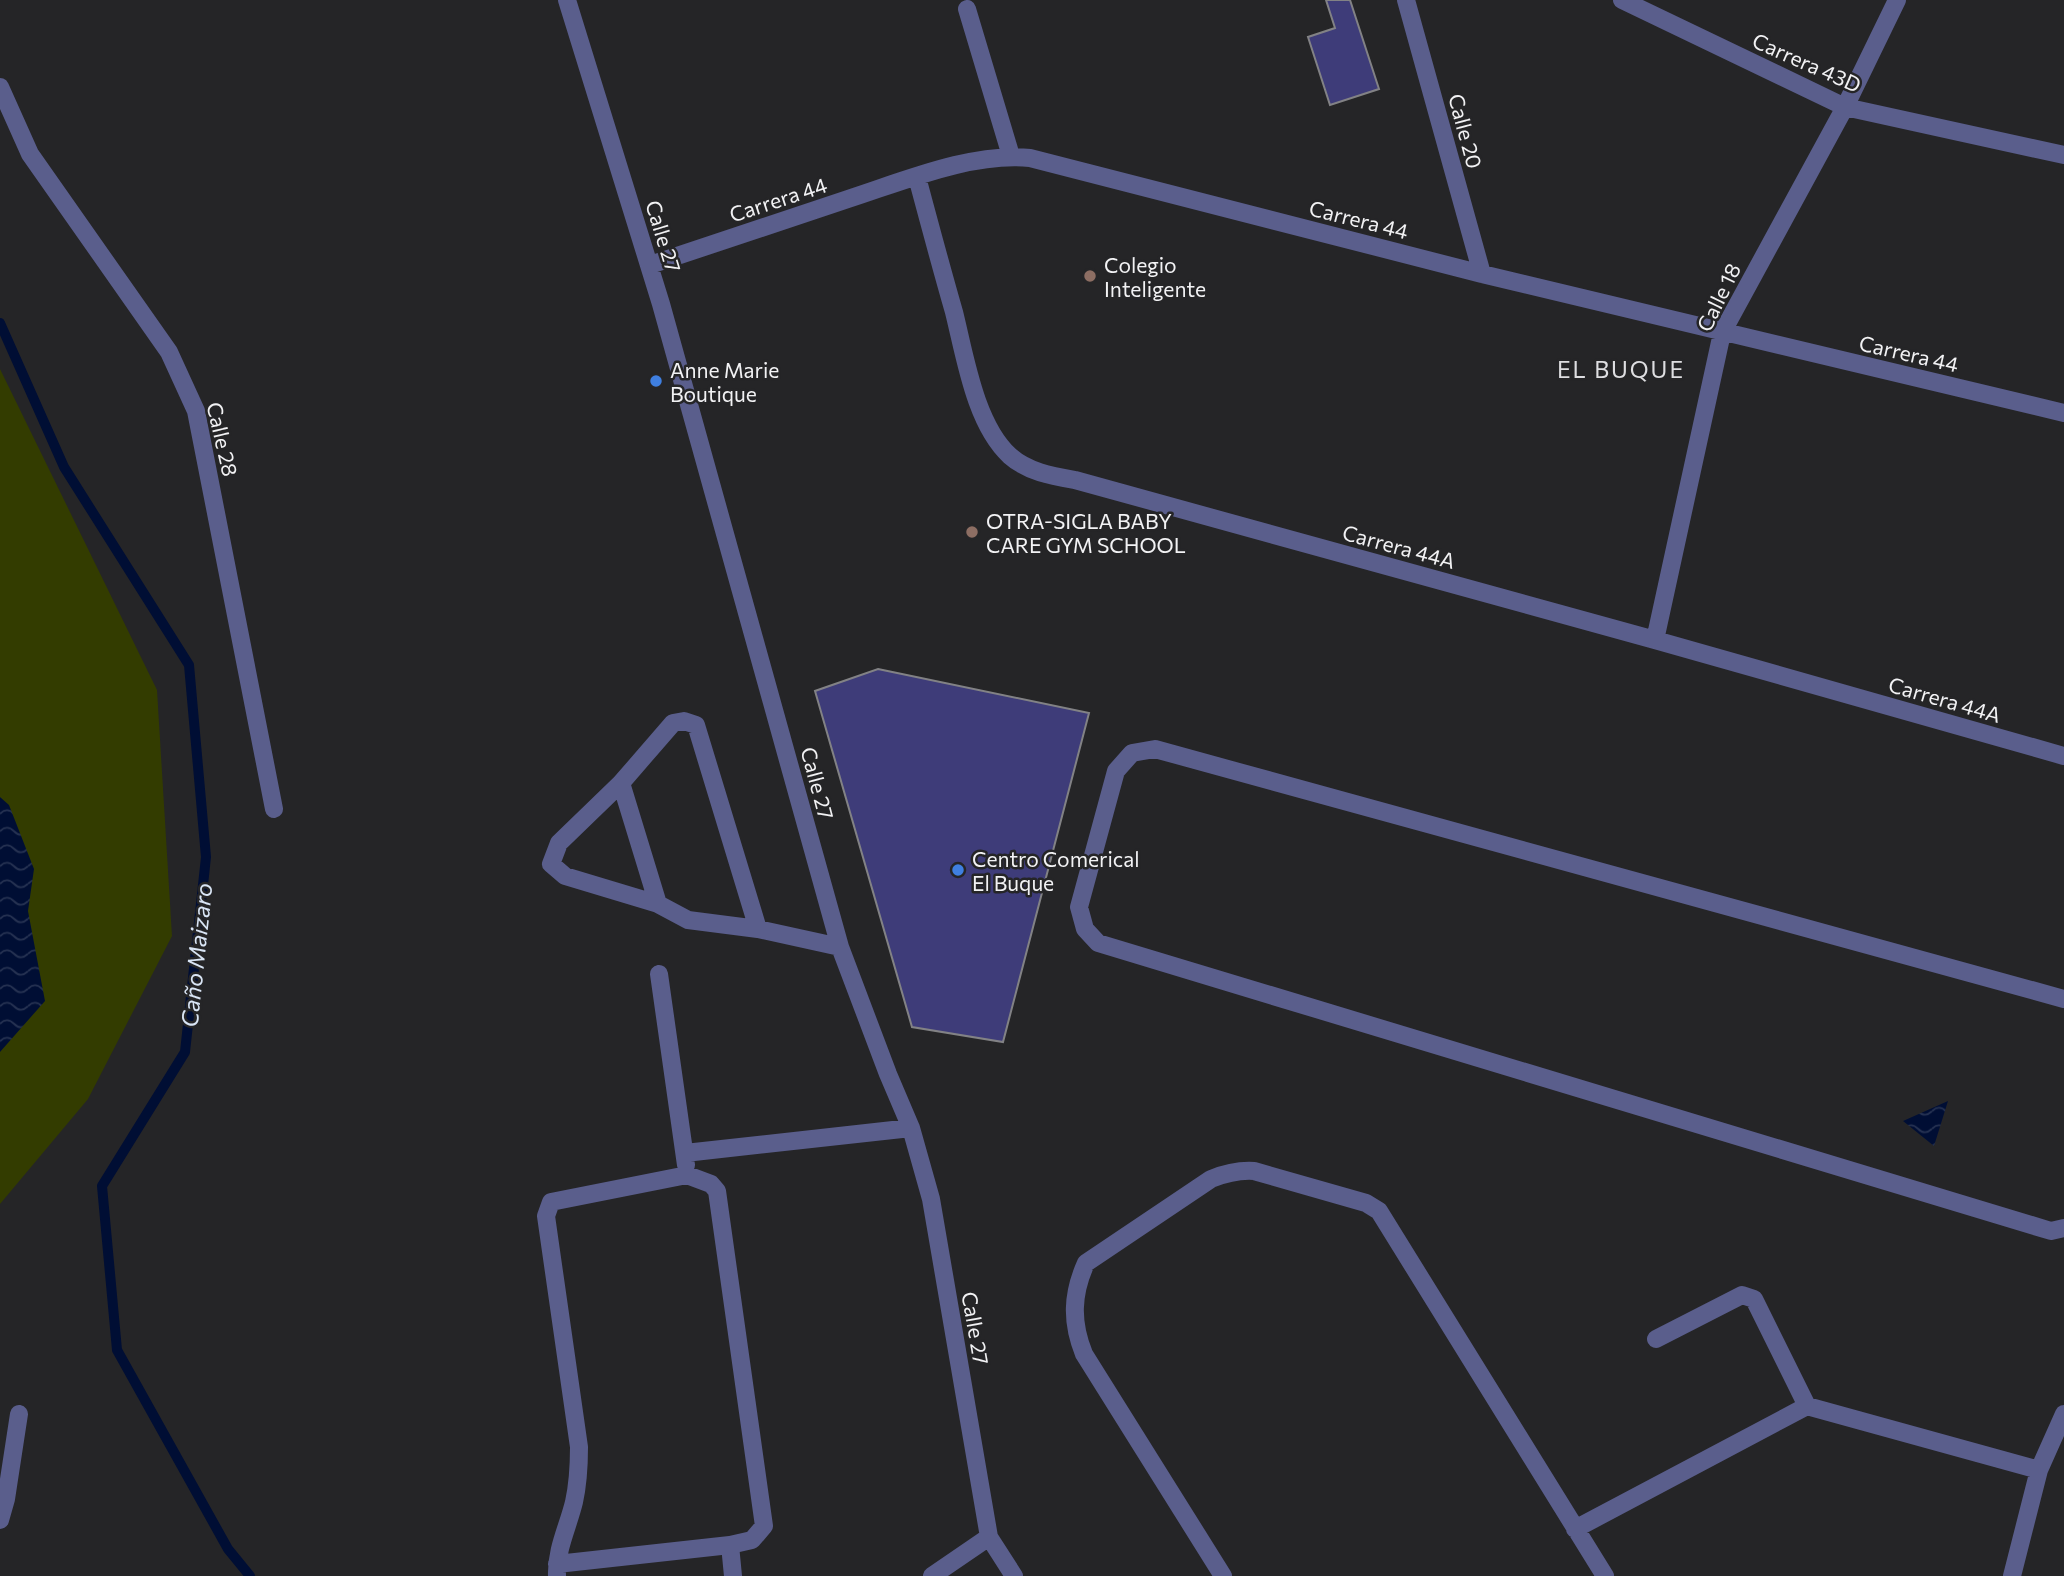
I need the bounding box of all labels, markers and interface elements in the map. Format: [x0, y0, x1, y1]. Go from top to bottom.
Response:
street label: Carrera 43D [1749, 27, 1865, 97]
street label: Calle 20 [1444, 91, 1488, 171]
street label: Carrera 44 [726, 171, 830, 227]
street label: Carrera 44 [1307, 195, 1412, 243]
street label: Calle 27 [641, 197, 687, 275]
place label: Colegio Inteligente [1104, 252, 1206, 301]
street label: Calle 18 [1691, 259, 1745, 335]
marker: Colegio Inteligente [1082, 268, 1098, 284]
street label: Carrera 44 [1857, 329, 1962, 377]
district label: EL BUQUE [1557, 355, 1685, 383]
place label: Anne Marie Boutique [670, 357, 779, 406]
marker: Anne Marie Boutique [648, 373, 664, 389]
street label: Calle 28 [202, 399, 244, 479]
place label: OTRA-SIGLA BABY CARE GYM SCHOOL [986, 508, 1186, 557]
street label: Carrera 44A [1340, 519, 1458, 573]
marker: OTRA-SIGLA BABY CARE GYM SCHOOL [964, 524, 980, 540]
street label: Carrera 44A [1886, 671, 2004, 727]
street label: Calle 27 [796, 744, 840, 822]
place label: Centro Comerical El Buque [972, 846, 1140, 895]
marker: Centro Comerical El Buque [950, 862, 966, 878]
water label: Caño Maizaro [175, 882, 217, 1028]
street label: Calle 27 [957, 1289, 995, 1367]

